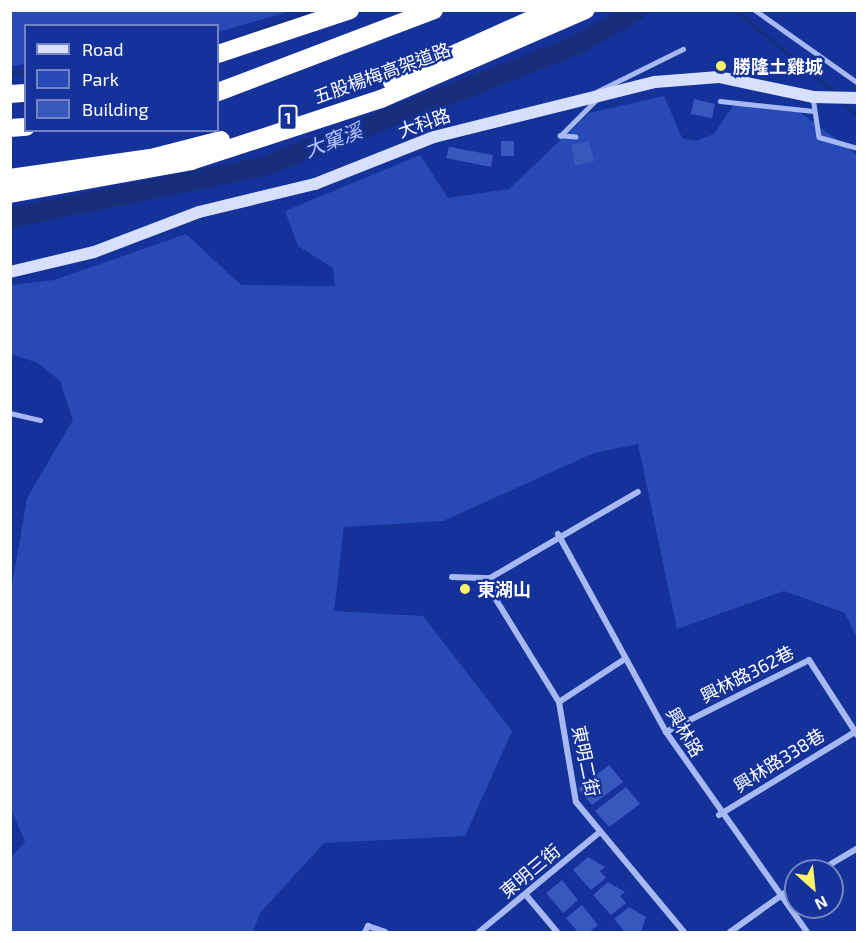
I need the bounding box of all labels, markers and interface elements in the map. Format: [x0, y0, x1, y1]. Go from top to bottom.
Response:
legend [24, 24, 219, 132]
text: Road [82, 38, 123, 60]
street label: 五股楊梅高架道路 [311, 38, 453, 108]
place label: 勝隆土雞城 [733, 55, 823, 77]
marker: 勝隆土雞城 [714, 59, 728, 73]
text: Park [82, 68, 119, 90]
text: Building [82, 98, 149, 120]
street label: 大科路 [395, 104, 453, 142]
road number: 1 [278, 105, 298, 131]
water label: 大窠溪 [301, 118, 365, 162]
place label: 東湖山 [477, 578, 531, 600]
marker: 東湖山 [458, 582, 472, 596]
street label: 興林路362巷 [696, 641, 798, 707]
street label: 興林路 [662, 703, 708, 761]
street label: 東明二街 [568, 724, 604, 798]
street label: 興林路338巷 [730, 724, 828, 796]
street label: 東明三街 [495, 840, 565, 902]
north arrow [784, 859, 844, 919]
text: N [812, 893, 831, 915]

